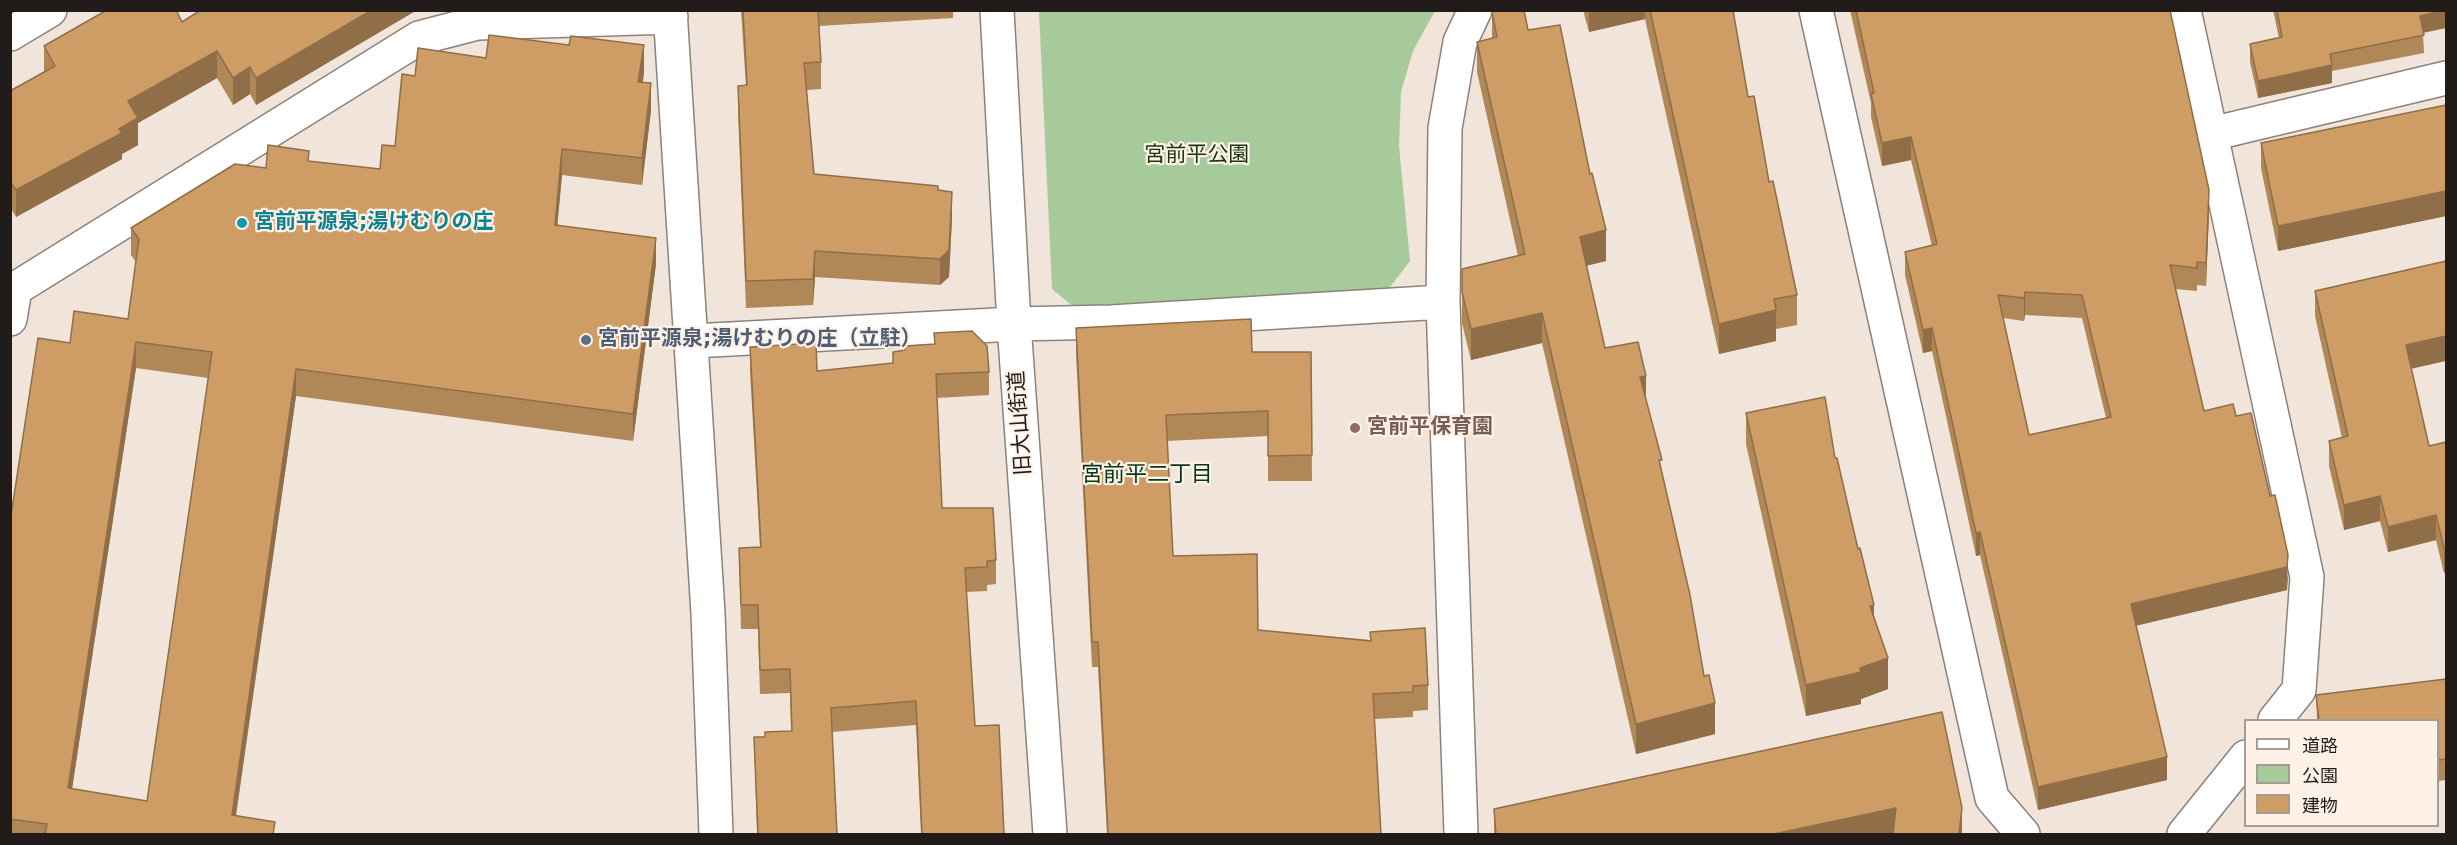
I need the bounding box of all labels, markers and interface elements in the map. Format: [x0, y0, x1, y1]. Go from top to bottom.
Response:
park label: 宮前平公園 [1145, 143, 1249, 169]
place label: 宮前平源泉;湯けむりの庄 [254, 210, 493, 236]
marker: 宮前平源泉;湯けむりの庄 [235, 216, 249, 230]
place label: 宮前平源泉;湯けむりの庄（立駐） [598, 327, 921, 353]
marker: 宮前平源泉;湯けむりの庄（立駐） [579, 333, 593, 347]
street label: 旧大山街道 [1005, 370, 1037, 476]
place label: 宮前平保育園 [1367, 415, 1493, 441]
marker: 宮前平保育園 [1348, 421, 1362, 435]
district label: 宮前平二丁目 [1081, 462, 1213, 488]
legend [2244, 719, 2439, 827]
text: 道路 [2302, 735, 2338, 756]
text: 公園 [2302, 765, 2338, 786]
text: 建物 [2302, 795, 2338, 816]

